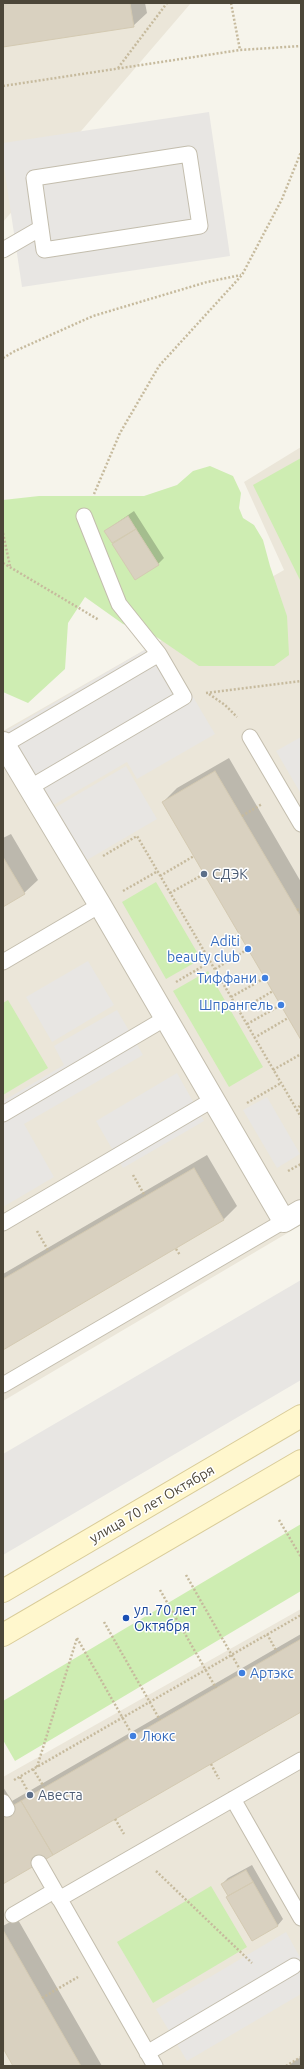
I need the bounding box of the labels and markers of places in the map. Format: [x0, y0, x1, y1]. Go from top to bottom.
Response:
place label: СДЭК [212, 866, 248, 882]
marker: СДЭК [199, 869, 209, 879]
place label: Aditi beauty club [167, 933, 240, 966]
marker: Aditi beauty club [243, 944, 253, 954]
place label: Тиффани [197, 970, 257, 986]
marker: Тиффани [260, 973, 270, 983]
place label: Шпрангель [199, 997, 273, 1013]
marker: Шпрангель [276, 1000, 286, 1010]
place label: ул. 70 лет Октября [134, 1602, 196, 1634]
marker: ул. 70 лет Октября [121, 1613, 131, 1623]
place label: Артэкс [250, 1665, 294, 1681]
marker: Артэкс [237, 1668, 247, 1678]
place label: Люкс [141, 1728, 175, 1744]
marker: Люкс [128, 1731, 138, 1741]
place label: Авеста [38, 1787, 83, 1803]
marker: Авеста [25, 1790, 35, 1800]

